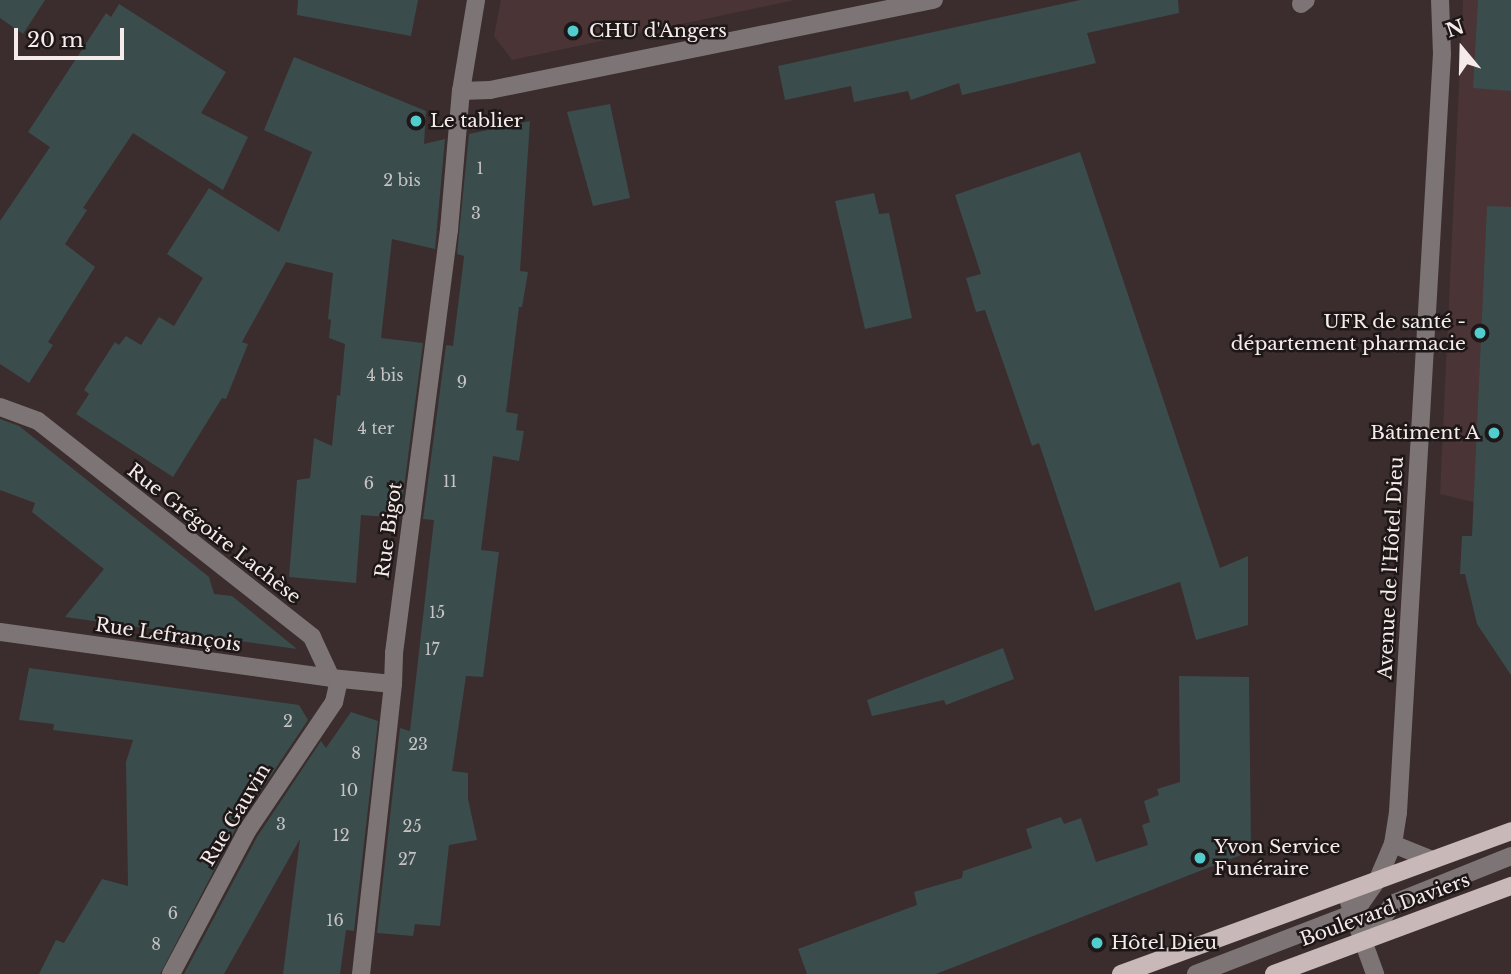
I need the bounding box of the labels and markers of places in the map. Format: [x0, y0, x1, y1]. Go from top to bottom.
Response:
place label: CHU d'Angers [589, 20, 727, 42]
marker: CHU d'Angers [563, 21, 583, 41]
place label: Le tablier [430, 110, 523, 132]
marker: Le tablier [408, 113, 424, 129]
place label: UFR de santé - département pharmacie [1231, 311, 1466, 355]
marker: UFR de santé - département pharmacie [1472, 325, 1488, 341]
place label: Bâtiment A [1370, 422, 1480, 444]
marker: Bâtiment A [1486, 425, 1502, 441]
place label: Yvon Service Funéraire [1214, 836, 1340, 880]
marker: Yvon Service Funéraire [1192, 850, 1208, 866]
place label: Hôtel Dieu [1111, 932, 1217, 954]
marker: Hôtel Dieu [1089, 935, 1105, 951]

